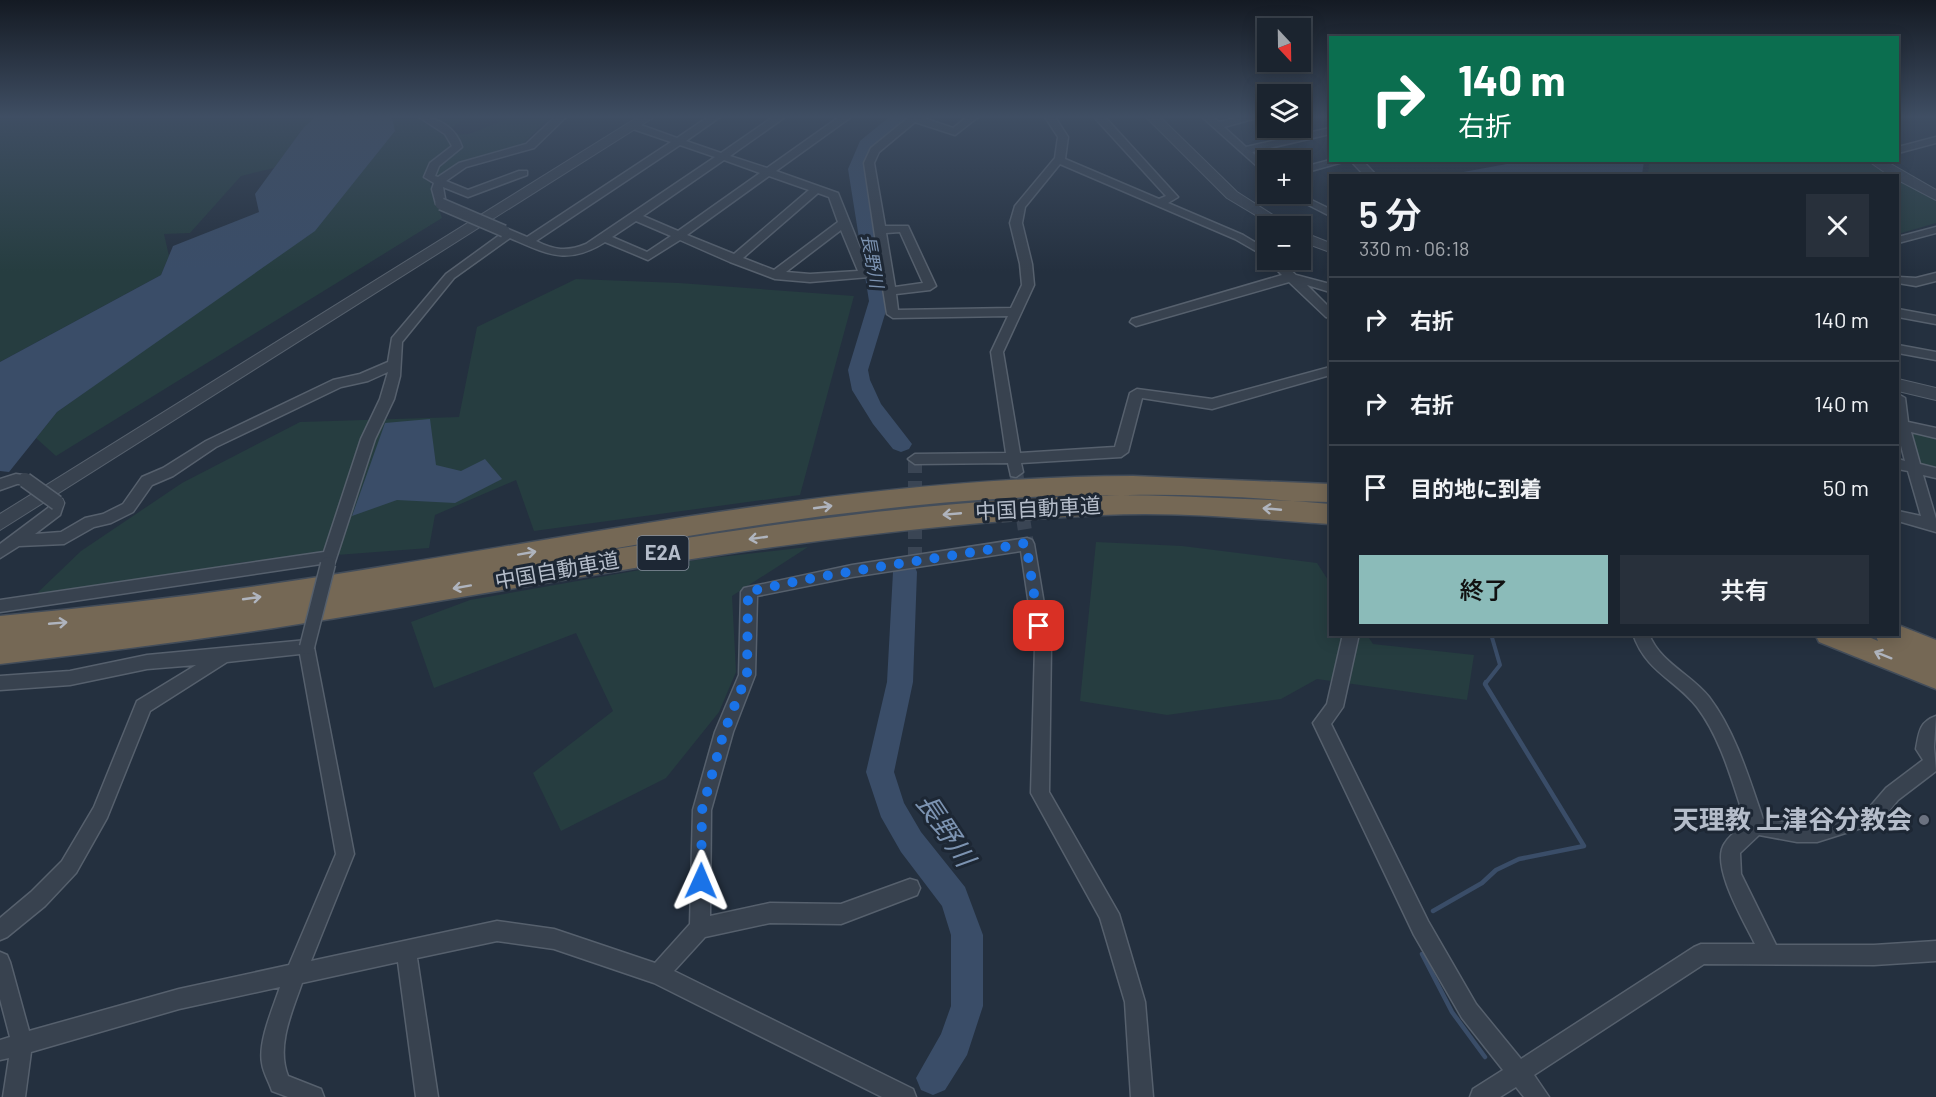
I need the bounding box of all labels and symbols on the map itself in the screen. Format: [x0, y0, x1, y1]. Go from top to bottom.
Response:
north arrow [1257, 18, 1311, 72]
water label: 長野川 [857, 232, 889, 291]
street label: 中国自動車道 [974, 492, 1101, 523]
one-way arrow [813, 502, 833, 513]
one-way arrow [1263, 503, 1283, 514]
one-way arrow [942, 509, 962, 520]
one-way arrow [749, 532, 769, 543]
road number: E2A [638, 536, 688, 570]
street label: 中国自動車道 [493, 546, 621, 593]
one-way arrow [517, 547, 536, 558]
one-way arrow [453, 582, 473, 593]
one-way arrow [241, 592, 261, 603]
pin [1013, 600, 1064, 651]
one-way arrow [48, 617, 68, 628]
one-way arrow [1874, 649, 1893, 660]
water label: 長野川 [911, 786, 984, 874]
place label: 天理教 上津谷分教会 [1673, 803, 1912, 834]
marker: 天理教 上津谷分教会 [1917, 813, 1931, 827]
position arrow [669, 849, 733, 913]

